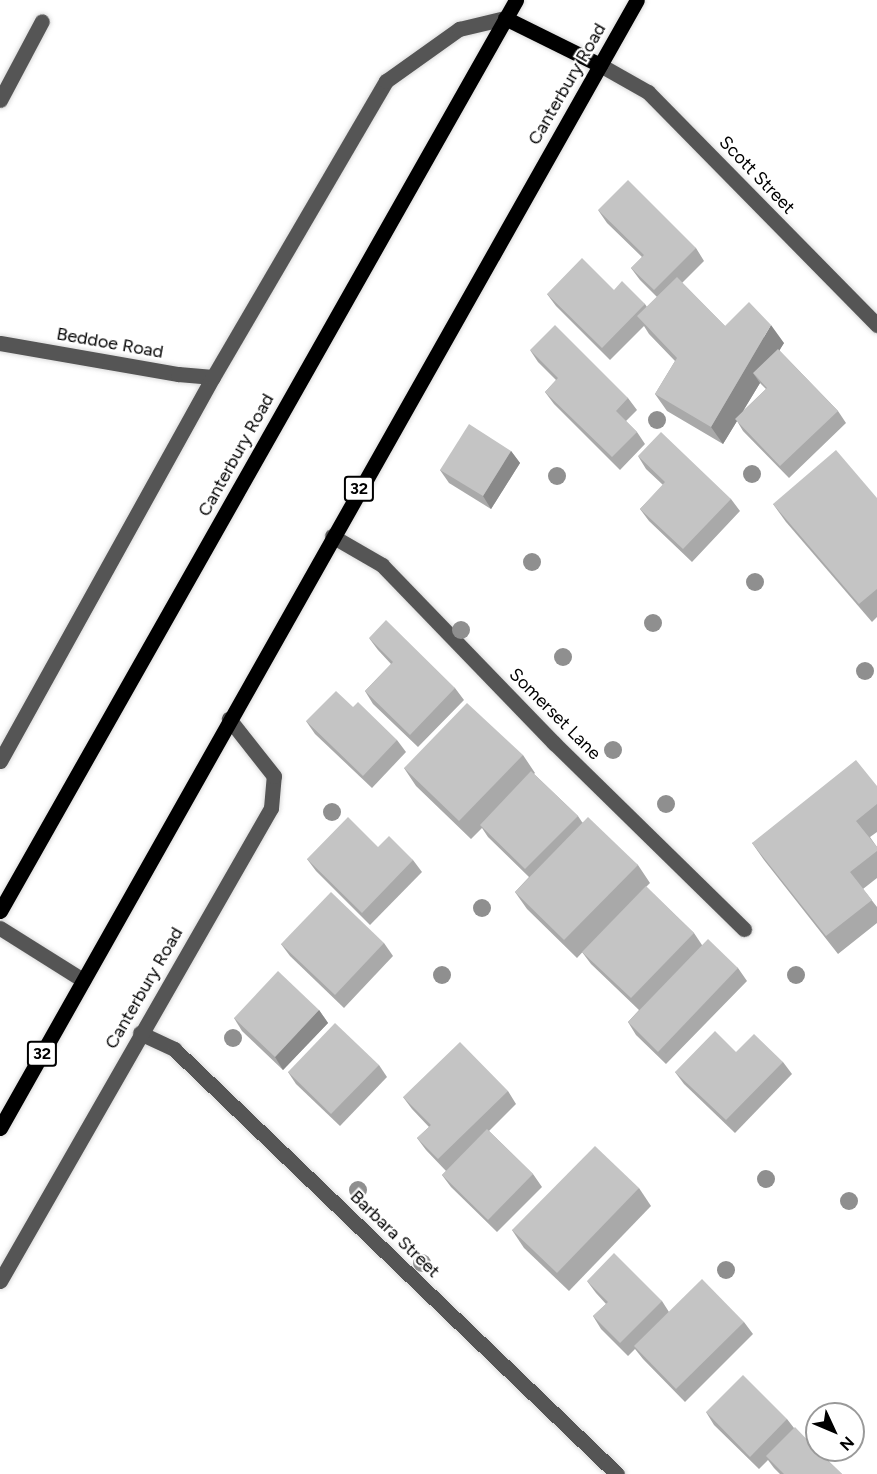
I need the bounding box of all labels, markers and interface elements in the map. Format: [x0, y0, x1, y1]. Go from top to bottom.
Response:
street label: Canterbury Road [523, 19, 611, 149]
street label: Scott Street [715, 132, 799, 218]
street label: Beddoe Road [55, 323, 165, 363]
street label: Canterbury Road [193, 390, 279, 520]
road number: 32 [342, 476, 376, 502]
street label: Somerset Lane [505, 664, 605, 764]
street label: Canterbury Road [100, 923, 188, 1053]
road number: 32 [26, 1041, 58, 1067]
street label: Barbara Street [346, 1186, 444, 1282]
north arrow [805, 1402, 865, 1462]
text: N [836, 1432, 858, 1455]

